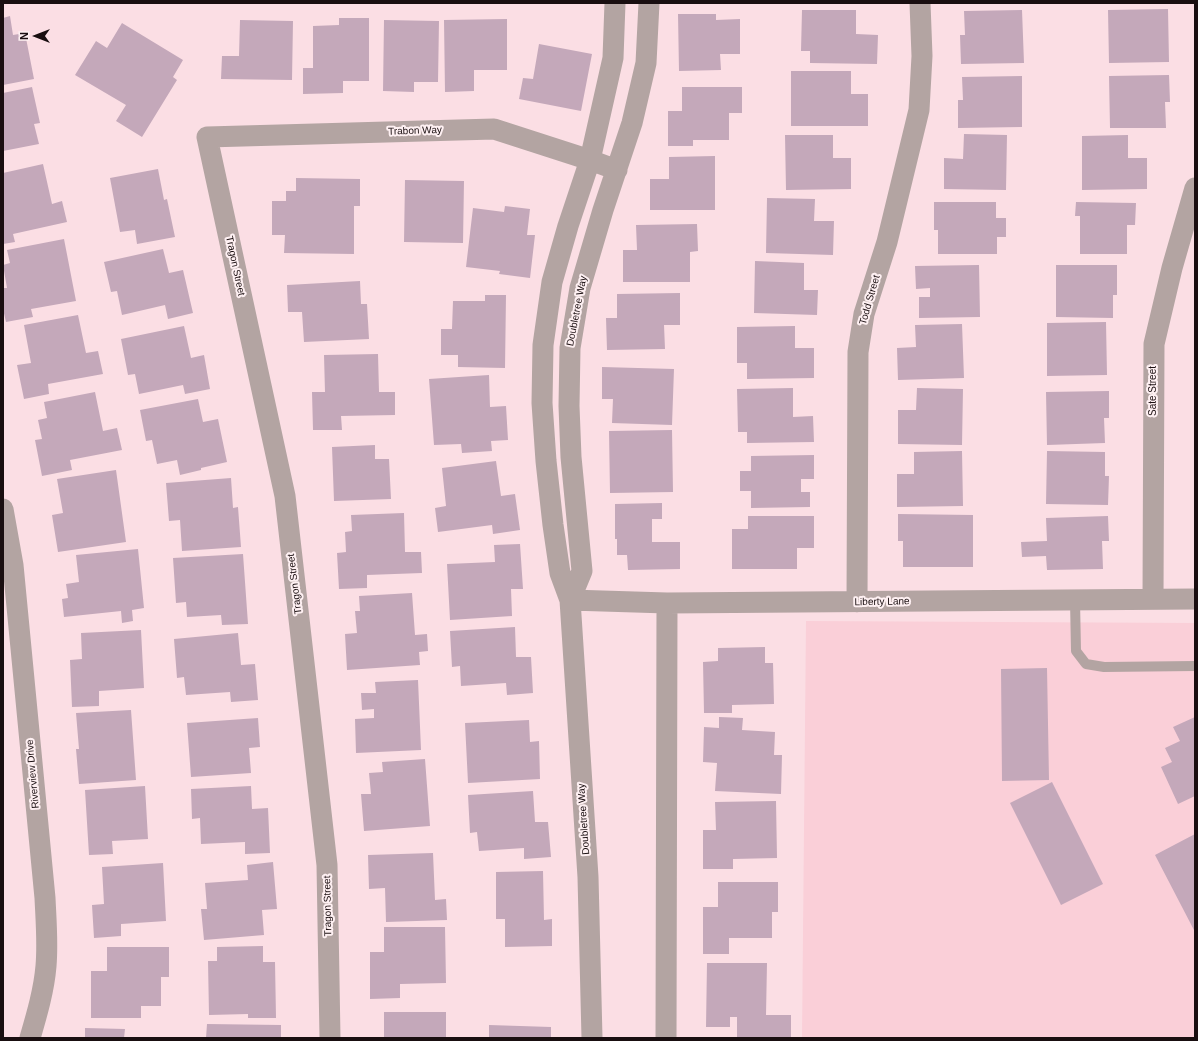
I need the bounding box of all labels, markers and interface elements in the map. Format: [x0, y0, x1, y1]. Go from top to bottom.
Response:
north arrow [16, 16, 56, 56]
text: N [18, 32, 30, 40]
street label: Trabon Way [388, 124, 442, 138]
street label: Tragon Street [223, 235, 247, 297]
street label: Todd Street [857, 274, 883, 326]
street label: Doubletree Way [564, 275, 590, 347]
street label: Sate Street [1147, 366, 1159, 416]
street label: Tragon Street [285, 553, 305, 615]
street label: Liberty Lane [854, 596, 910, 608]
street label: Riverview Drive [24, 739, 42, 809]
street label: Doubletree Way [576, 783, 592, 855]
street label: Tragon Street [321, 876, 335, 936]

